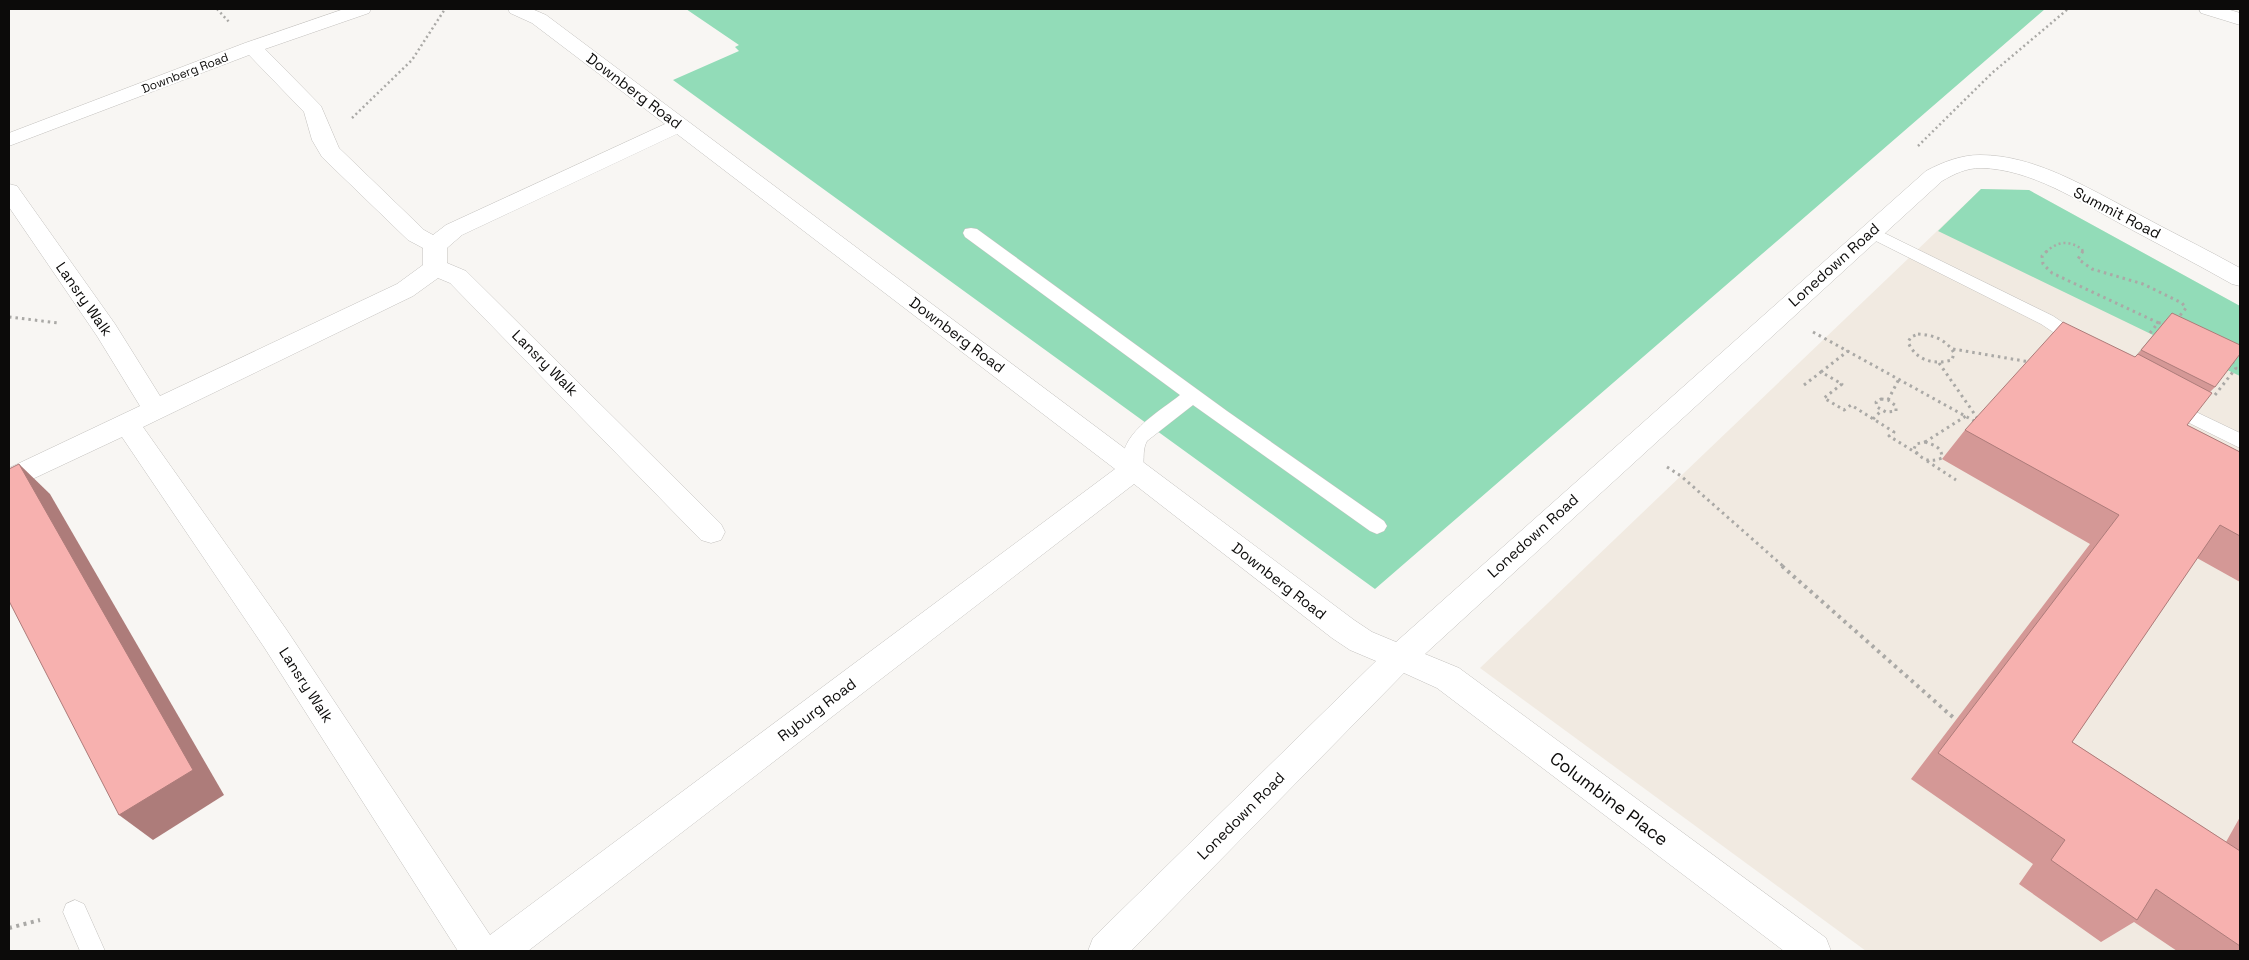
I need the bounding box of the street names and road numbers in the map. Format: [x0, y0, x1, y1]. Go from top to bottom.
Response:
street label: Downberg Road [139, 49, 231, 97]
street label: Downberg Road [583, 49, 686, 133]
street label: Summit Road [2070, 182, 2164, 243]
street label: Lonedown Road [1784, 219, 1883, 311]
street label: Lansry Walk [52, 258, 117, 339]
street label: Downberg Road [906, 293, 1009, 377]
street label: Lansry Walk [508, 326, 582, 400]
street label: Lonedown Road [1483, 490, 1582, 582]
street label: Downberg Road [1228, 538, 1330, 623]
street label: Lansry Walk [275, 644, 338, 726]
street label: Ryburg Road [774, 674, 860, 745]
street label: Columbine Place [1545, 746, 1673, 851]
street label: Lonedown Road [1193, 768, 1288, 863]

